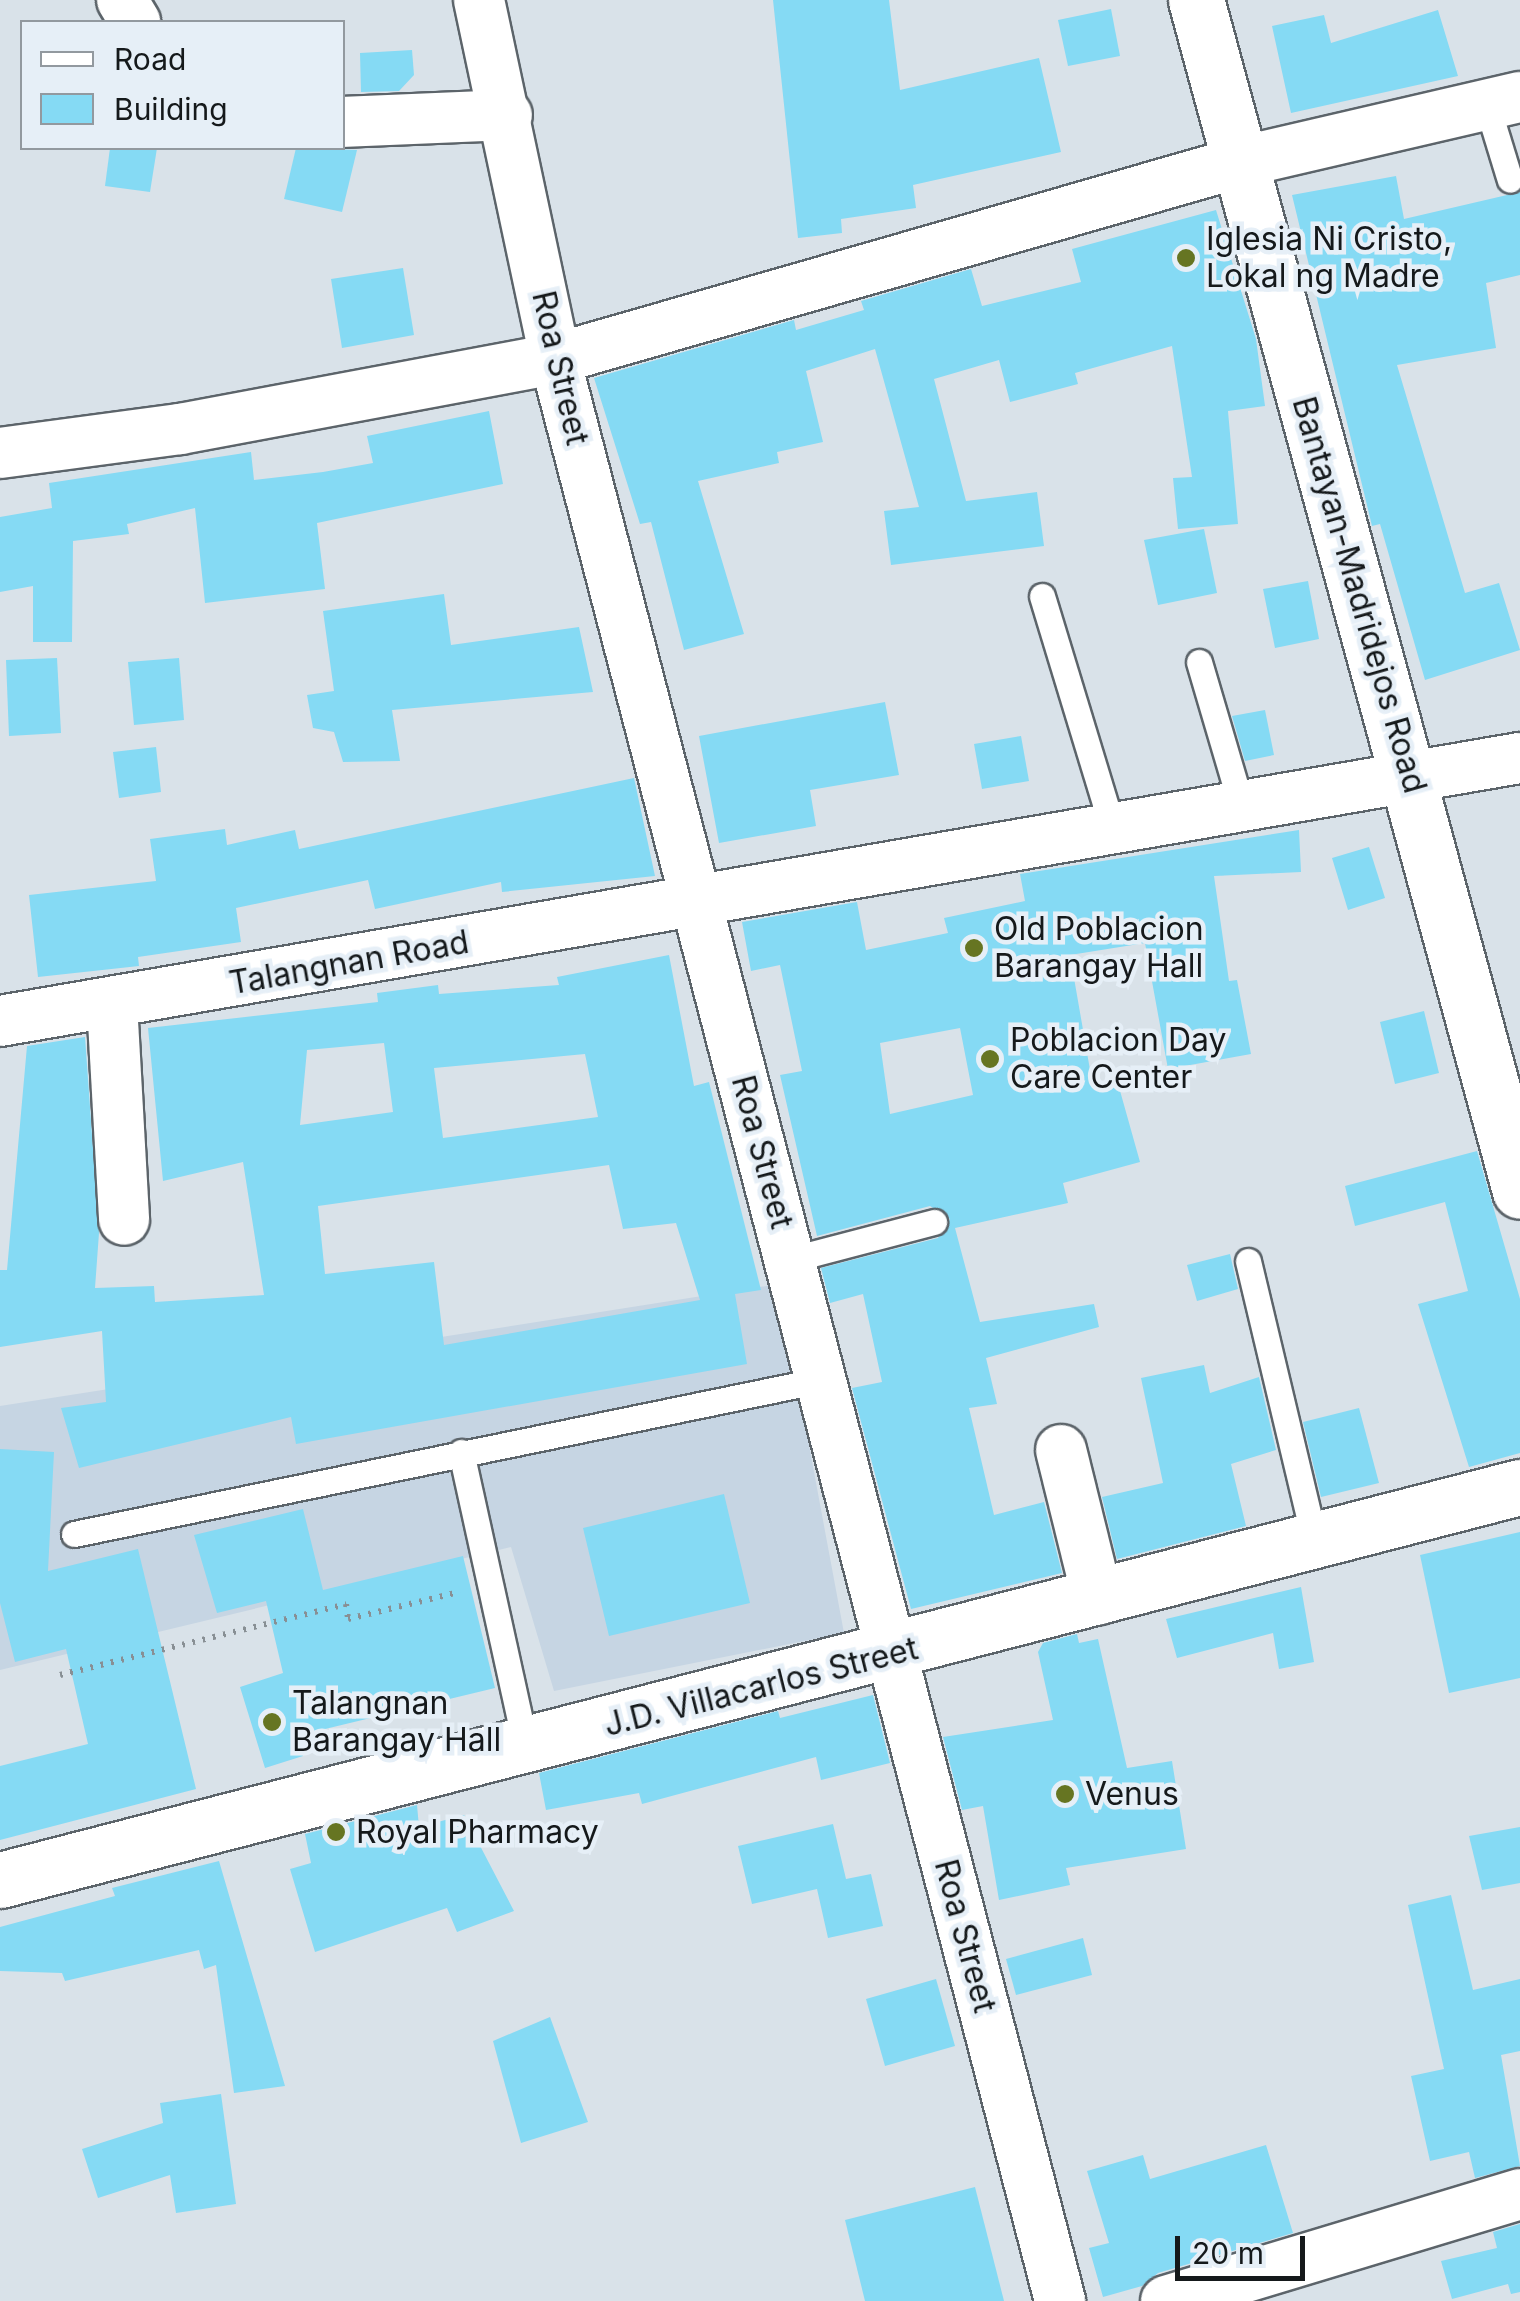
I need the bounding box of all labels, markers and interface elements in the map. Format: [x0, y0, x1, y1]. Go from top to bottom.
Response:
legend [20, 20, 345, 150]
text: Road [114, 41, 186, 77]
text: Building [114, 91, 228, 127]
place label: Iglesia Ni Cristo, Lokal ng Madre [1206, 221, 1452, 296]
marker: Iglesia Ni Cristo, Lokal ng Madre [1175, 247, 1197, 269]
street label: Roa Street [524, 287, 596, 449]
street label: Bantayan-Madridejos Road [1284, 392, 1434, 798]
place label: Old Poblacion Barangay Hall [994, 911, 1204, 986]
street label: Talangnan Road [226, 923, 472, 1003]
marker: Old Poblacion Barangay Hall [963, 937, 985, 959]
place label: Poblacion Day Care Center [1010, 1022, 1226, 1097]
marker: Poblacion Day Care Center [979, 1048, 1001, 1070]
street label: Roa Street [723, 1071, 801, 1233]
street label: J.D. Villacarlos Street [600, 1629, 922, 1745]
place label: Talangnan Barangay Hall [292, 1685, 501, 1760]
marker: Talangnan Barangay Hall [261, 1711, 283, 1733]
place label: Venus [1085, 1775, 1179, 1813]
marker: Venus [1054, 1783, 1076, 1805]
place label: Royal Pharmacy [356, 1813, 599, 1851]
marker: Royal Pharmacy [325, 1821, 347, 1843]
street label: Roa Street [926, 1855, 1004, 2017]
scale bar [1180, 2216, 1310, 2278]
text: 20 m [1192, 2235, 1264, 2271]

